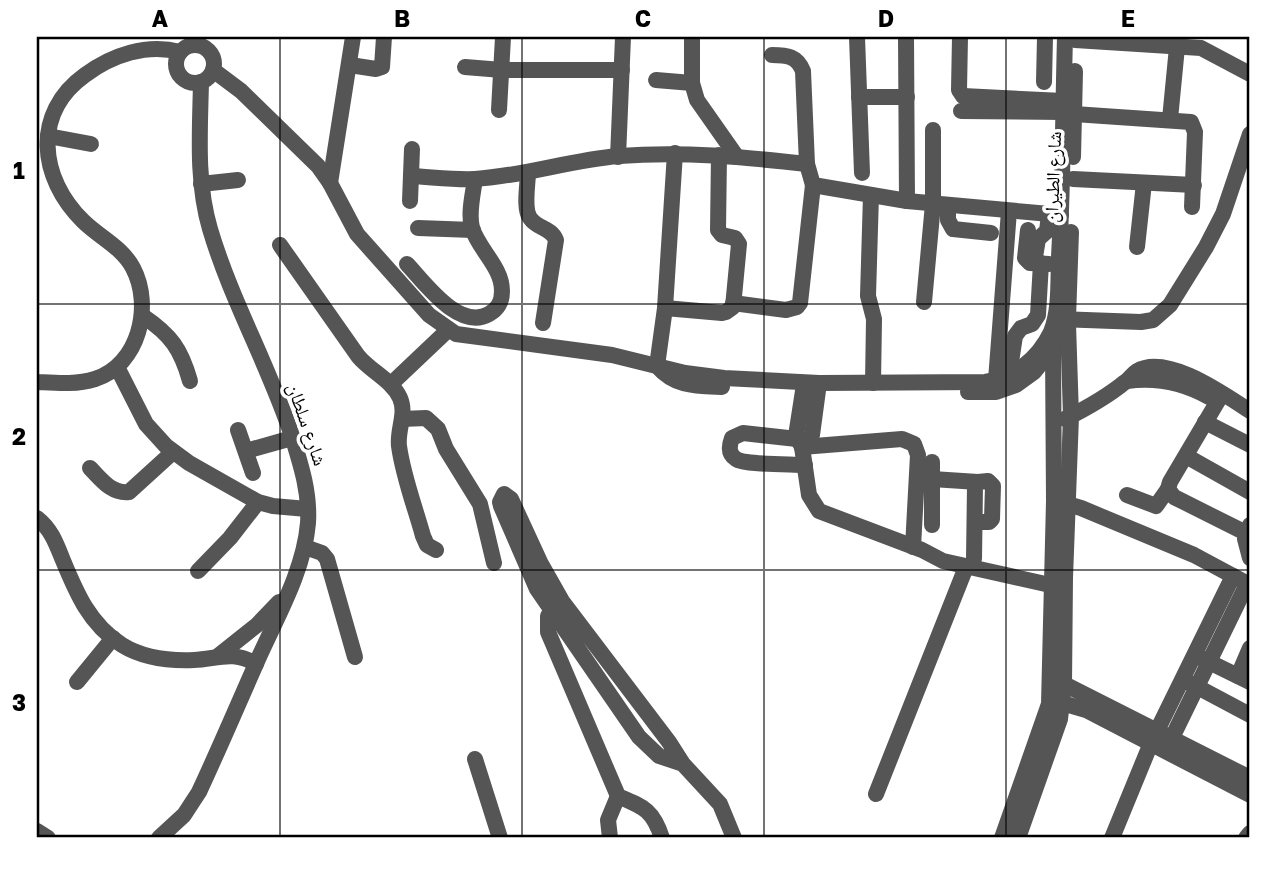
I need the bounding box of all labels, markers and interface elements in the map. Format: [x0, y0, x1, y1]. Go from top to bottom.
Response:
text: A [152, 4, 169, 32]
text: B [394, 4, 410, 32]
text: C [635, 4, 651, 32]
text: D [878, 4, 894, 32]
text: E [1121, 4, 1135, 32]
street label: شارع الطيران [1039, 131, 1066, 223]
text: 1 [13, 156, 25, 184]
street label: شارع سلطان [282, 380, 333, 469]
text: 2 [12, 422, 26, 450]
text: 3 [12, 688, 26, 716]

